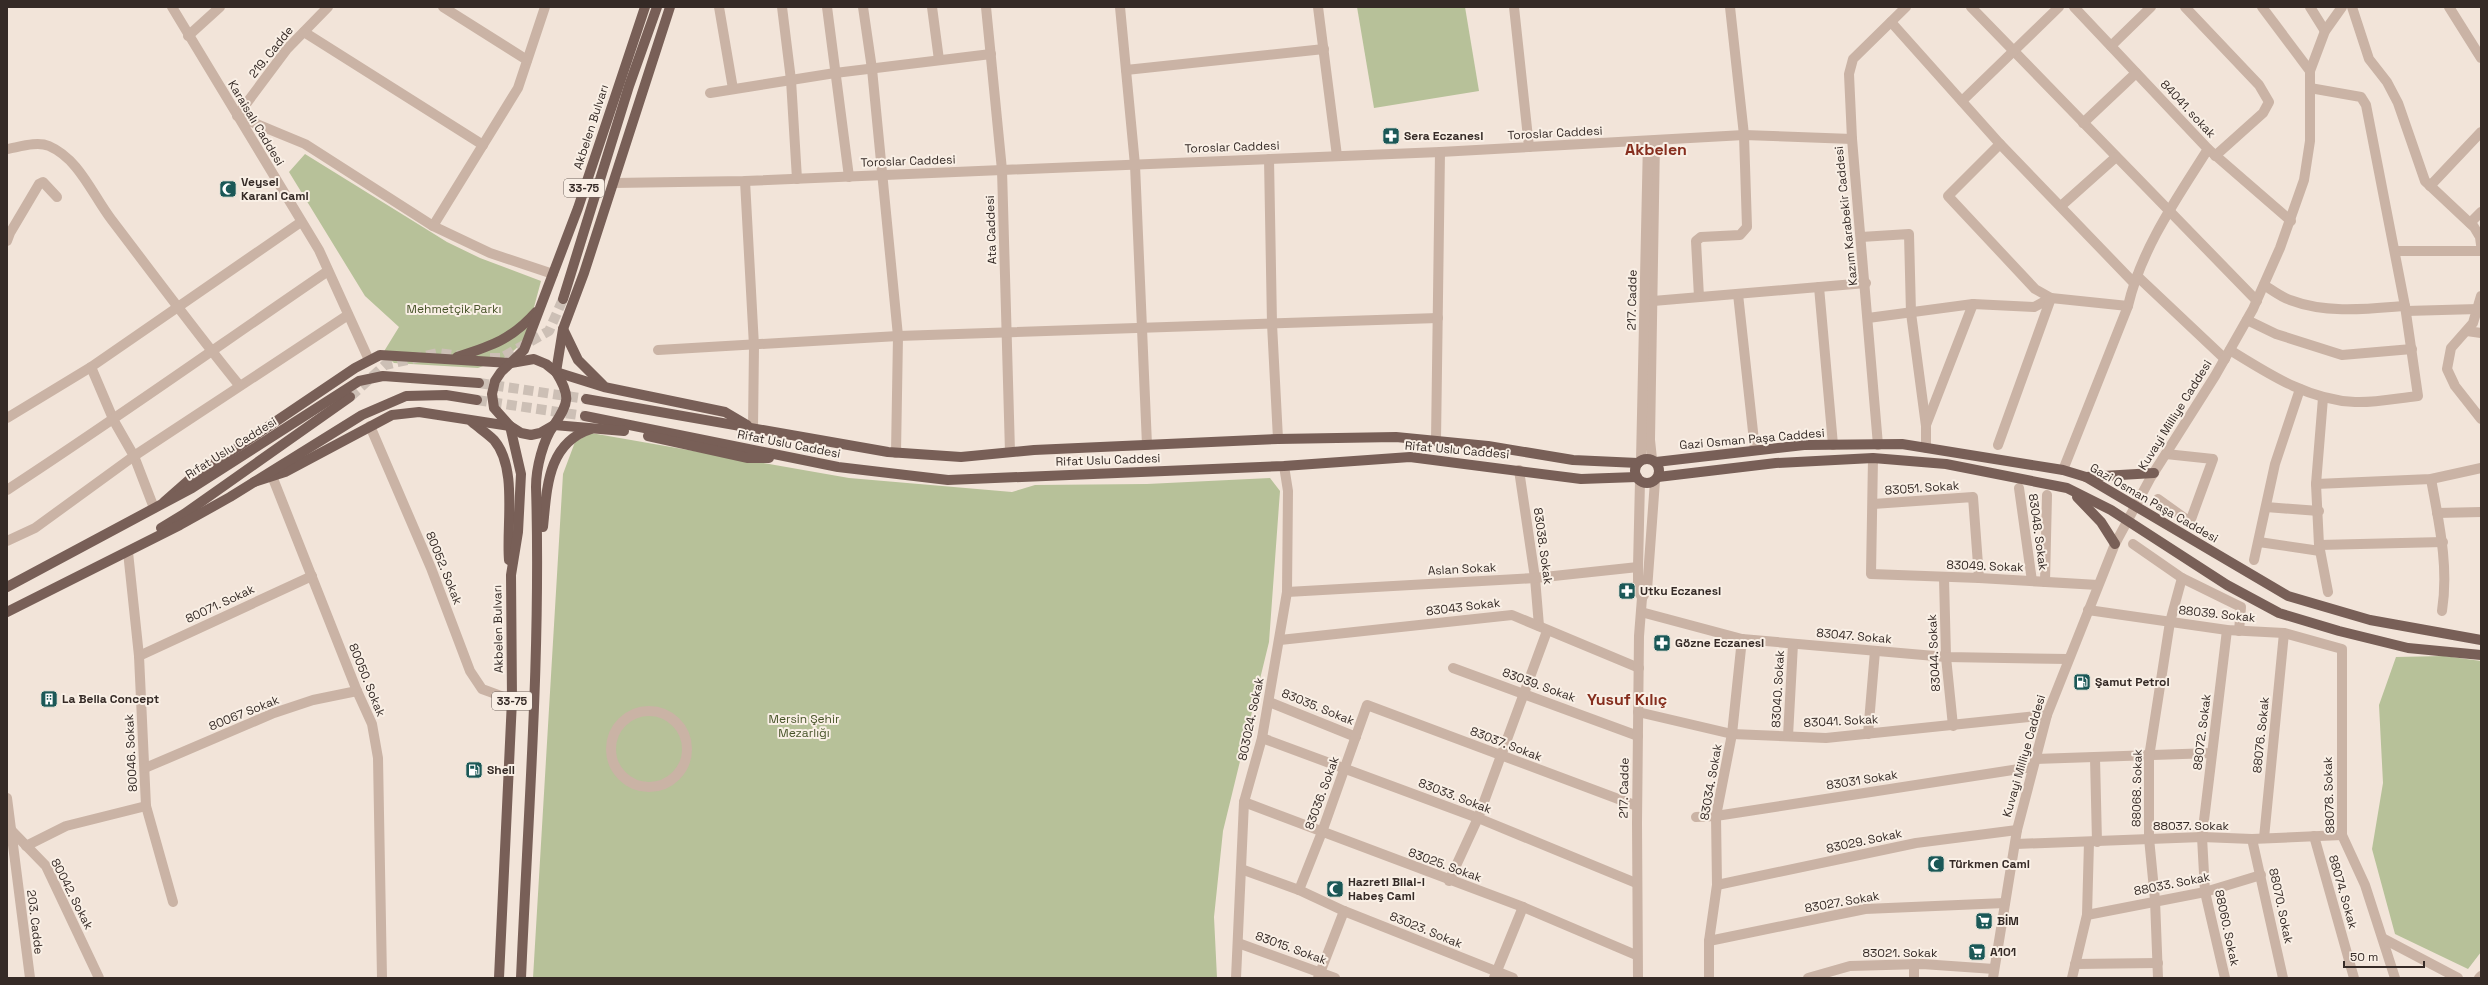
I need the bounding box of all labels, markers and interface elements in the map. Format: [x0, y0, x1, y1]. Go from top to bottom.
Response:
street label: 219. Cadde [245, 23, 297, 81]
street label: 84041. sokak [2157, 76, 2219, 142]
street label: Karaisalı Caddesi [224, 77, 288, 169]
street label: Akbelen Bulvarı [570, 83, 612, 171]
street label: Toroslar Caddesi [1507, 123, 1603, 143]
pharmacy icon: Sera Eczanesi [1381, 126, 1401, 146]
place label: Sera Eczanesi [1404, 128, 1483, 144]
street label: Toroslar Caddesi [1184, 137, 1280, 157]
district label: Akbelen [1625, 139, 1687, 160]
street label: Kazım Karabekir Caddesi [1831, 145, 1861, 287]
street label: Toroslar Caddesi [860, 151, 956, 171]
place label: Veysel Karani Cami [241, 174, 309, 204]
mosque icon: Veysel Karani Cami [218, 179, 238, 199]
road number: 33-75 [564, 179, 604, 197]
street label: Ata Caddesi [982, 195, 1000, 265]
street label: 217. Cadde [1623, 269, 1641, 331]
park label: Mehmetçik Parkı [407, 301, 501, 317]
street label: Kuvayi Milliye Caddesi [2135, 357, 2215, 473]
street label: Rıfat Uslu Caddesi [182, 413, 280, 483]
street label: Gazi Osman Paşa Caddesi [1679, 425, 1825, 453]
street label: Rifat Uslu Caddesi [736, 426, 842, 462]
street label: Rifat Uslu Caddesi [1404, 437, 1510, 463]
street label: Rifat Uslu Caddesi [1055, 450, 1161, 470]
street label: Gazi Osman Paşa Caddesi [2087, 460, 2221, 546]
street label: 83051. Sokak [1884, 477, 1960, 499]
street label: 83048. Sokak [2025, 492, 2051, 572]
street label: 83038. Sokak [1530, 507, 1556, 586]
street label: 80052. Sokak [422, 529, 466, 607]
street label: 83049. Sokak [1946, 557, 2024, 575]
street label: Aslan Sokak [1427, 559, 1497, 579]
street label: 80071. Sokak [183, 581, 258, 627]
pharmacy icon: Utku Eczanesi [1617, 581, 1637, 601]
place label: Utku Eczanesi [1640, 583, 1721, 599]
street label: Akbelen Bulvarı [489, 585, 507, 673]
street label: 83043 Sokak [1425, 594, 1502, 619]
street label: 88039. Sokak [2178, 602, 2257, 626]
street label: 83044. Sokak [1924, 613, 1944, 692]
street label: 83047. Sokak [1816, 625, 1893, 647]
pharmacy icon: Gözne Eczanesi [1652, 633, 1672, 653]
place label: Gözne Eczanesi [1675, 635, 1764, 651]
street label: 80050. Sokak [345, 641, 389, 720]
street label: 83040. Sokak [1768, 649, 1788, 728]
street label: 83039. Sokak [1500, 664, 1578, 706]
fuel station icon: Şamut Petrol [2072, 672, 2092, 692]
place label: Şamut Petrol [2095, 674, 2170, 690]
street label: 803024. Sokak [1234, 675, 1268, 762]
street label: 83035. Sokak [1279, 685, 1357, 729]
building icon: La Bella Concept [39, 689, 59, 709]
district label: Yusuf Kılıç [1587, 689, 1667, 710]
place label: La Bella Concept [62, 691, 159, 707]
street label: 80067 Sokak [207, 691, 282, 734]
road number: 33-75 [492, 692, 532, 710]
street label: Kuvayi Milliye Caddesi [1999, 693, 2049, 819]
street label: 88072. Sokak [2189, 693, 2215, 771]
street label: 88076. Sokak [2249, 696, 2273, 774]
park label: Mersin Şehir Mezarlığı [769, 711, 840, 741]
street label: 83041. Sokak [1803, 711, 1879, 731]
street label: 80046. Sokak [121, 713, 141, 792]
street label: 83037. Sokak [1468, 723, 1545, 765]
street label: 83034. Sokak [1696, 742, 1726, 821]
street label: 88068. Sokak [2128, 749, 2146, 827]
street label: 83036. Sokak [1301, 753, 1343, 832]
street label: 88078. Sokak [2320, 756, 2338, 834]
street label: 217. Cadde [1615, 757, 1633, 819]
fuel station icon: Shell [464, 760, 484, 780]
place label: Shell [487, 762, 515, 778]
street label: 83031 Sokak [1825, 766, 1899, 794]
street label: 83033. Sokak [1416, 775, 1494, 817]
street label: 88037. Sokak [2153, 818, 2230, 834]
street label: 83029. Sokak [1825, 825, 1904, 857]
street label: 83025. Sokak [1406, 844, 1484, 886]
street label: 88074. Sokak [2325, 853, 2361, 931]
mosque icon: Türkmen Cami [1926, 854, 1946, 874]
street label: 80042. Sokak [47, 856, 97, 933]
place label: Türkmen Cami [1949, 856, 2030, 872]
street label: 88070. Sokak [2265, 867, 2297, 946]
street label: 88033. Sokak [2133, 869, 2212, 899]
place label: Hazreti Bilal-i Habeş Cami [1348, 874, 1425, 904]
mosque icon: Hazreti Bilal-i Habeş Cami [1325, 879, 1345, 899]
street label: 83027. Sokak [1803, 887, 1881, 916]
street label: 88060. Sokak [2211, 888, 2243, 968]
street label: 203. Cadde [23, 889, 47, 955]
street label: 83023. Sokak [1387, 908, 1465, 952]
supermarket icon: BİM [1974, 911, 1994, 931]
place label: BİM [1997, 913, 2019, 929]
street label: 83015. Sokak [1253, 928, 1329, 968]
supermarket icon: A101 [1967, 942, 1987, 962]
scale bar [2344, 943, 2424, 969]
place label: A101 [1990, 944, 2016, 960]
street label: 83021. Sokak [1863, 945, 1938, 961]
text: 50 m [2350, 949, 2378, 965]

